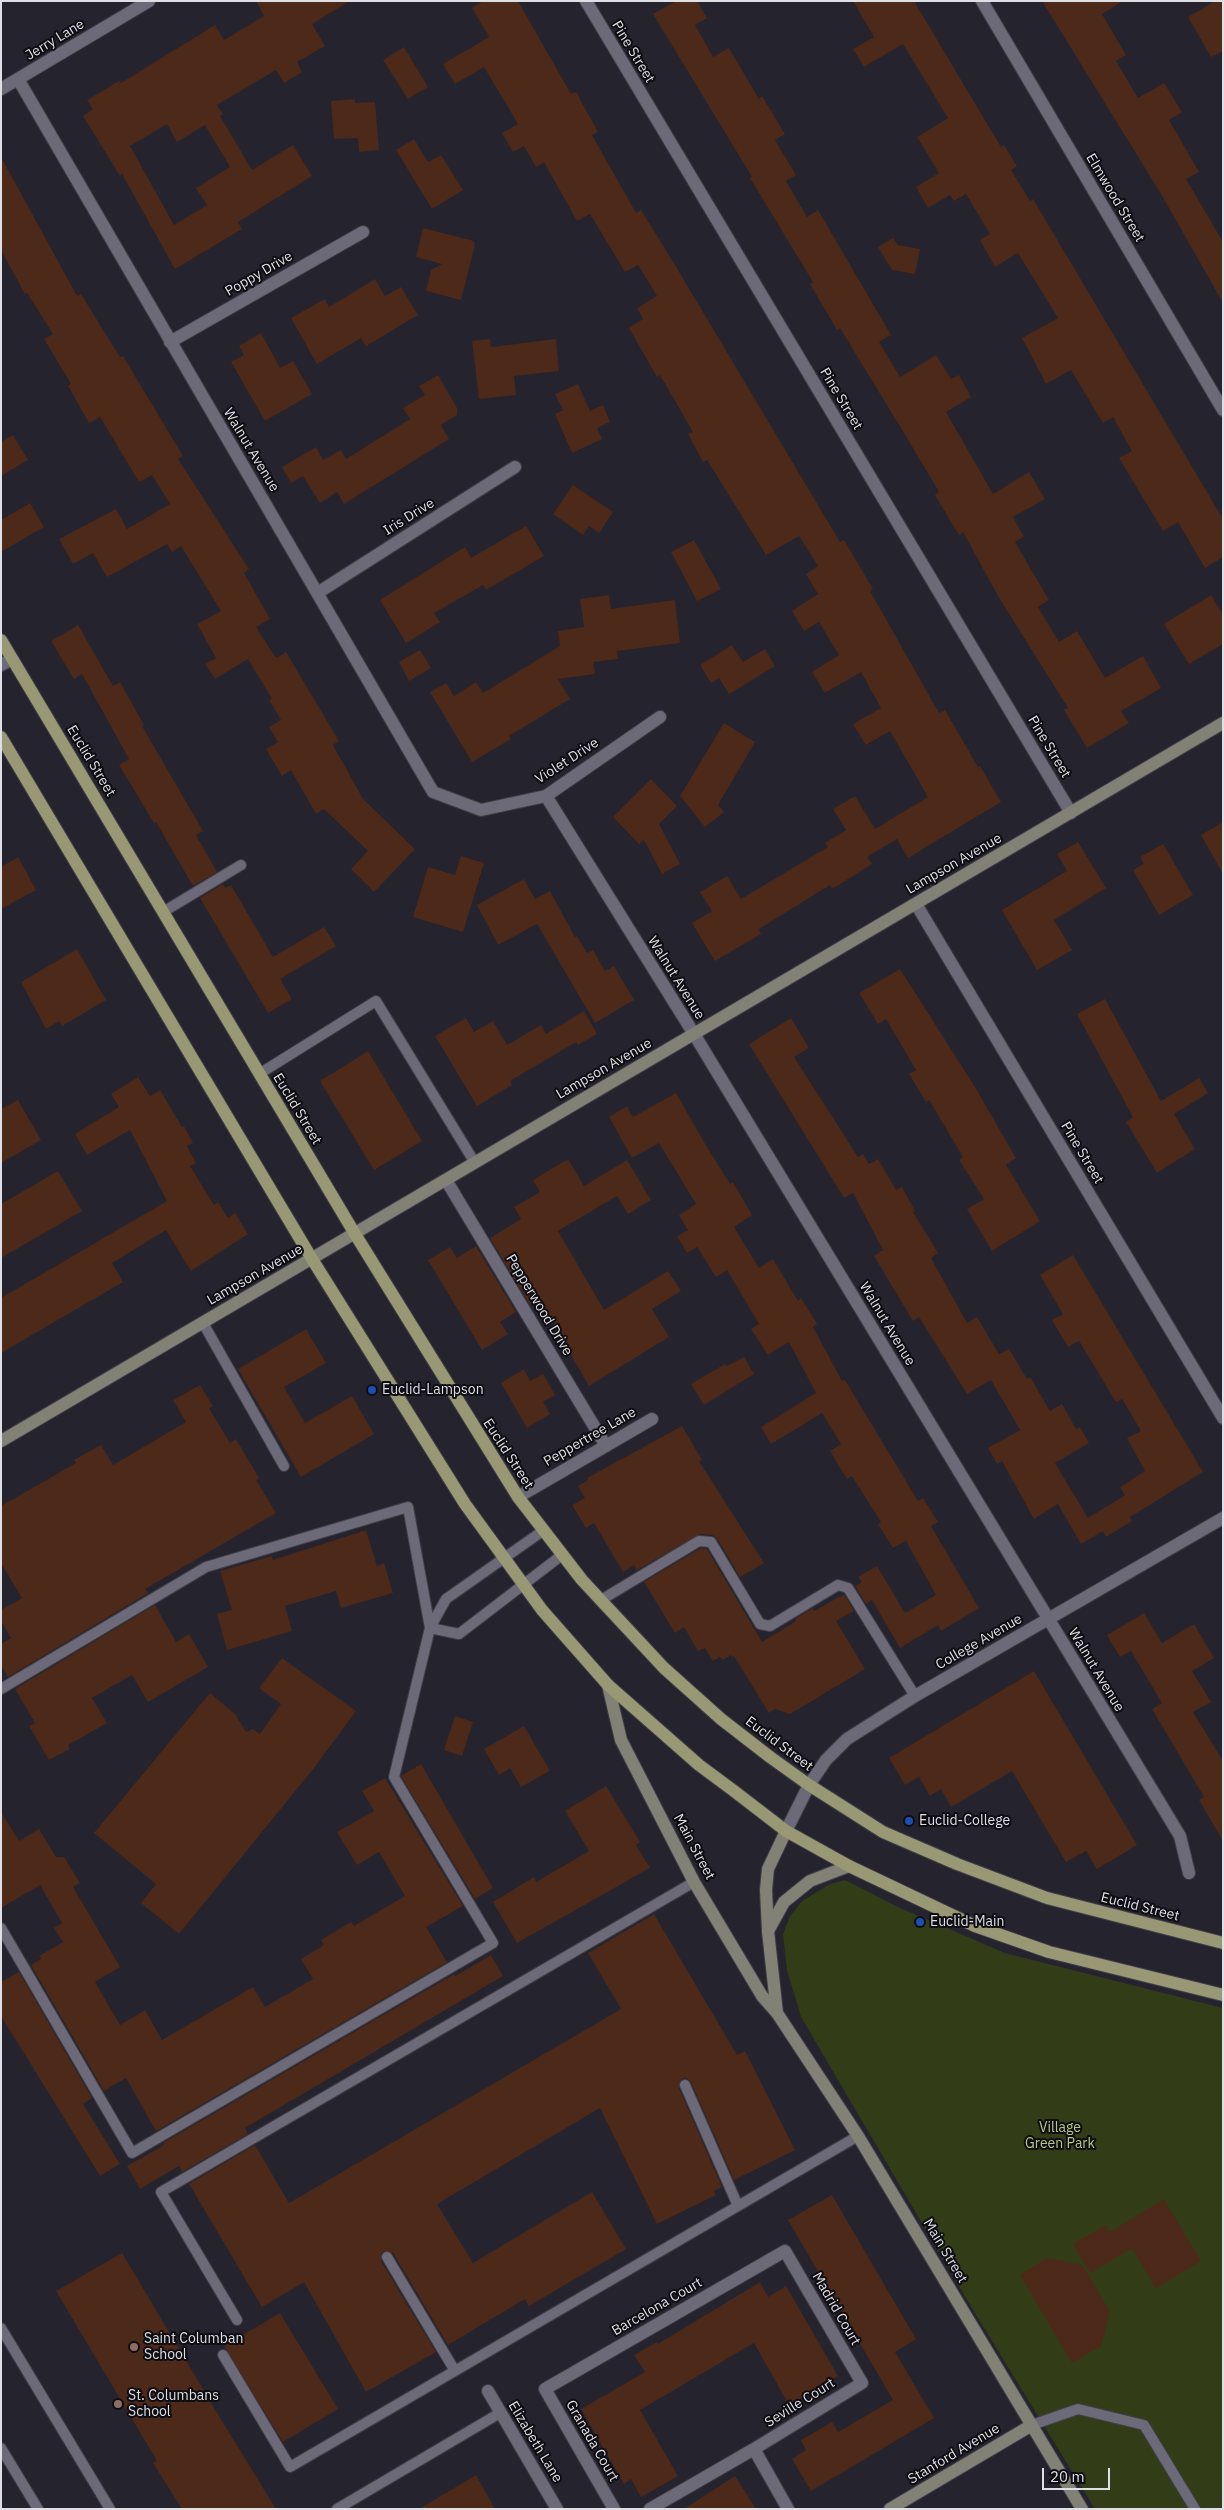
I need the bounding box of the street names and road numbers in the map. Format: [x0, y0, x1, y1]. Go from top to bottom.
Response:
street label: Jerry Lane [23, 16, 87, 64]
street label: Pine Street [608, 18, 658, 86]
street label: Elmwood Street [1082, 151, 1148, 245]
street label: Poppy Drive [222, 248, 296, 300]
street label: Pine Street [816, 365, 866, 433]
street label: Walnut Avenue [219, 405, 283, 495]
street label: Iris Drive [380, 495, 438, 539]
street label: Pine Street [1024, 713, 1074, 781]
street label: Euclid Street [63, 722, 119, 800]
street label: Violet Drive [532, 734, 602, 788]
street label: Lampson Avenue [903, 830, 1005, 898]
street label: Walnut Avenue [644, 933, 708, 1023]
street label: Lampson Avenue [553, 1035, 655, 1103]
street label: Euclid Street [269, 1070, 325, 1148]
street label: Pine Street [1057, 1119, 1107, 1187]
street label: Lampson Avenue [204, 1241, 306, 1309]
street label: Pepperwood Drive [502, 1251, 576, 1359]
street label: Walnut Avenue [855, 1279, 919, 1369]
street label: Peppertree Lane [541, 1404, 639, 1470]
street label: Euclid Street [479, 1416, 537, 1492]
street label: College Avenue [933, 1611, 1025, 1673]
street label: Walnut Avenue [1064, 1625, 1128, 1715]
street label: Euclid Street [742, 1713, 816, 1775]
street label: Main Street [670, 1811, 718, 1883]
street label: Euclid Street [1099, 1889, 1181, 1925]
street label: Main Street [919, 2216, 971, 2286]
street label: Madrid Court [808, 2269, 864, 2349]
street label: Barcelona Court [609, 2274, 705, 2340]
street label: Seville Court [762, 2375, 838, 2431]
street label: Granada Court [562, 2397, 622, 2485]
street label: Elizabeth Lane [504, 2398, 566, 2486]
street label: Stanford Avenue [905, 2420, 1003, 2488]

